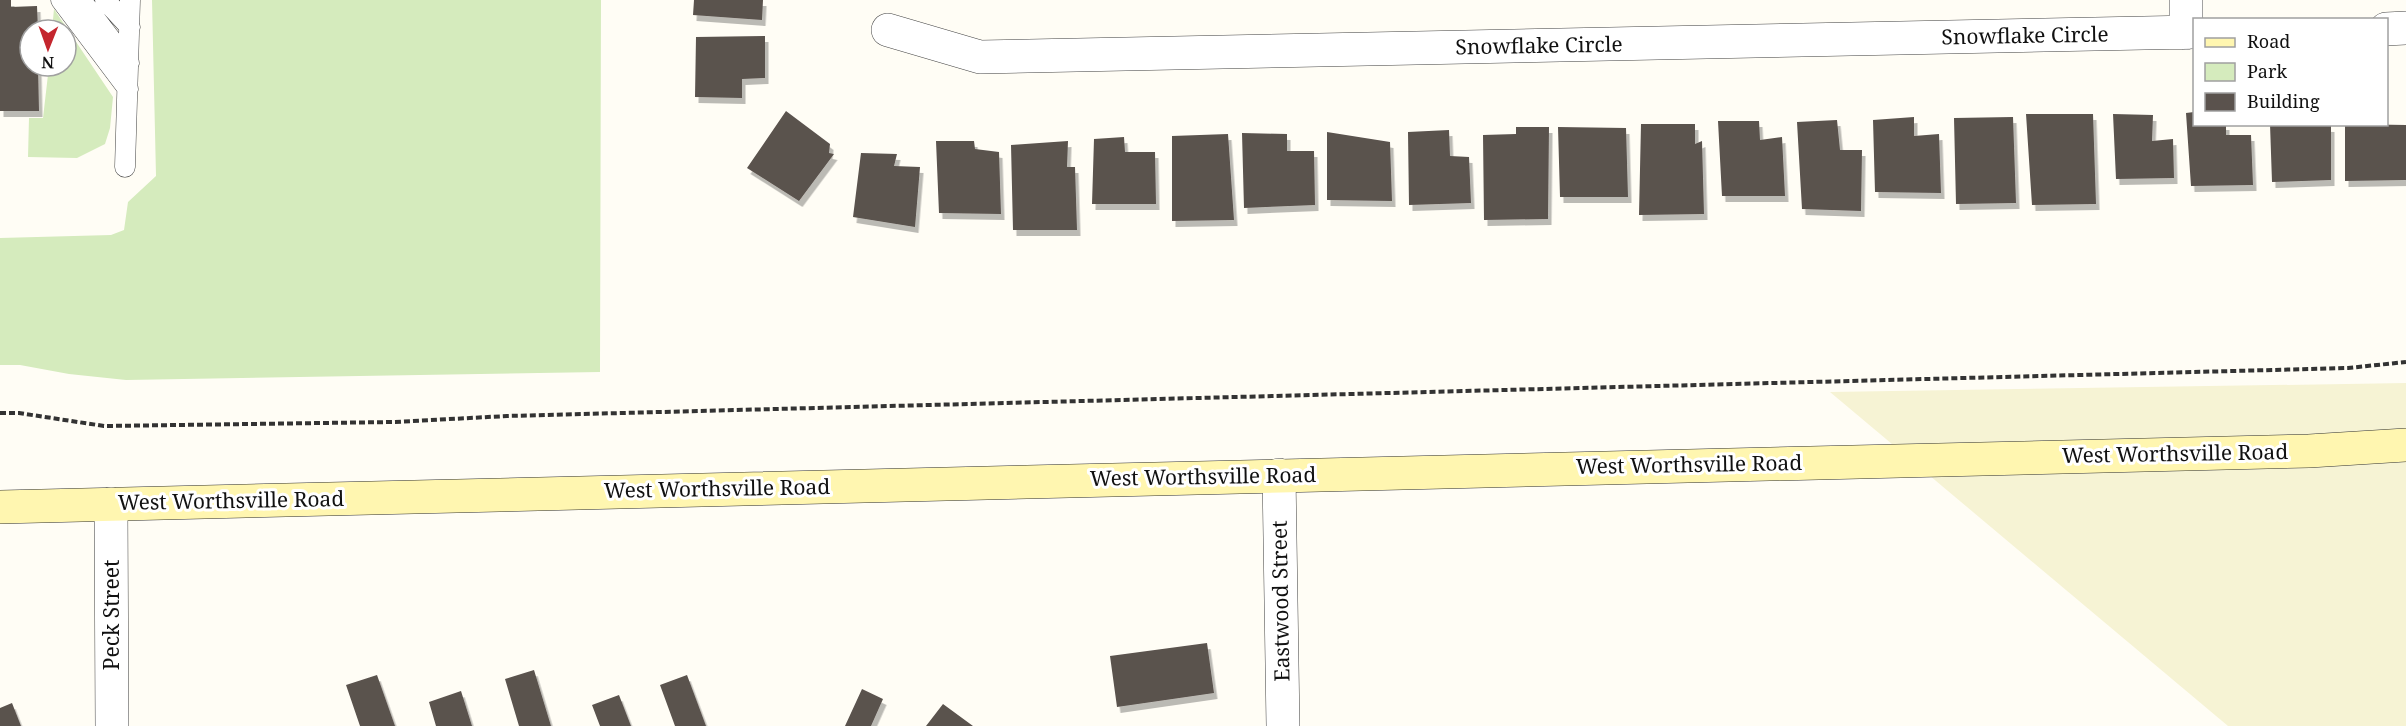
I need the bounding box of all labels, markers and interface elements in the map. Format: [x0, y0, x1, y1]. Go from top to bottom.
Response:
north arrow [18, 18, 78, 78]
legend [2193, 18, 2388, 126]
street label: Snowflake Circle [1941, 20, 2109, 50]
text: Road [2247, 29, 2290, 53]
street label: Snowflake Circle [1455, 30, 1623, 60]
text: N [41, 52, 54, 74]
text: Park [2247, 59, 2287, 83]
text: Building [2247, 89, 2320, 113]
street label: West Worthsville Road [2062, 437, 2289, 469]
street label: West Worthsville Road [1576, 448, 1803, 480]
street label: West Worthsville Road [1090, 460, 1317, 492]
street label: West Worthsville Road [604, 472, 831, 504]
street label: West Worthsville Road [118, 484, 345, 516]
street label: Eastwood Street [1265, 520, 1295, 682]
street label: Peck Street [97, 560, 125, 670]

